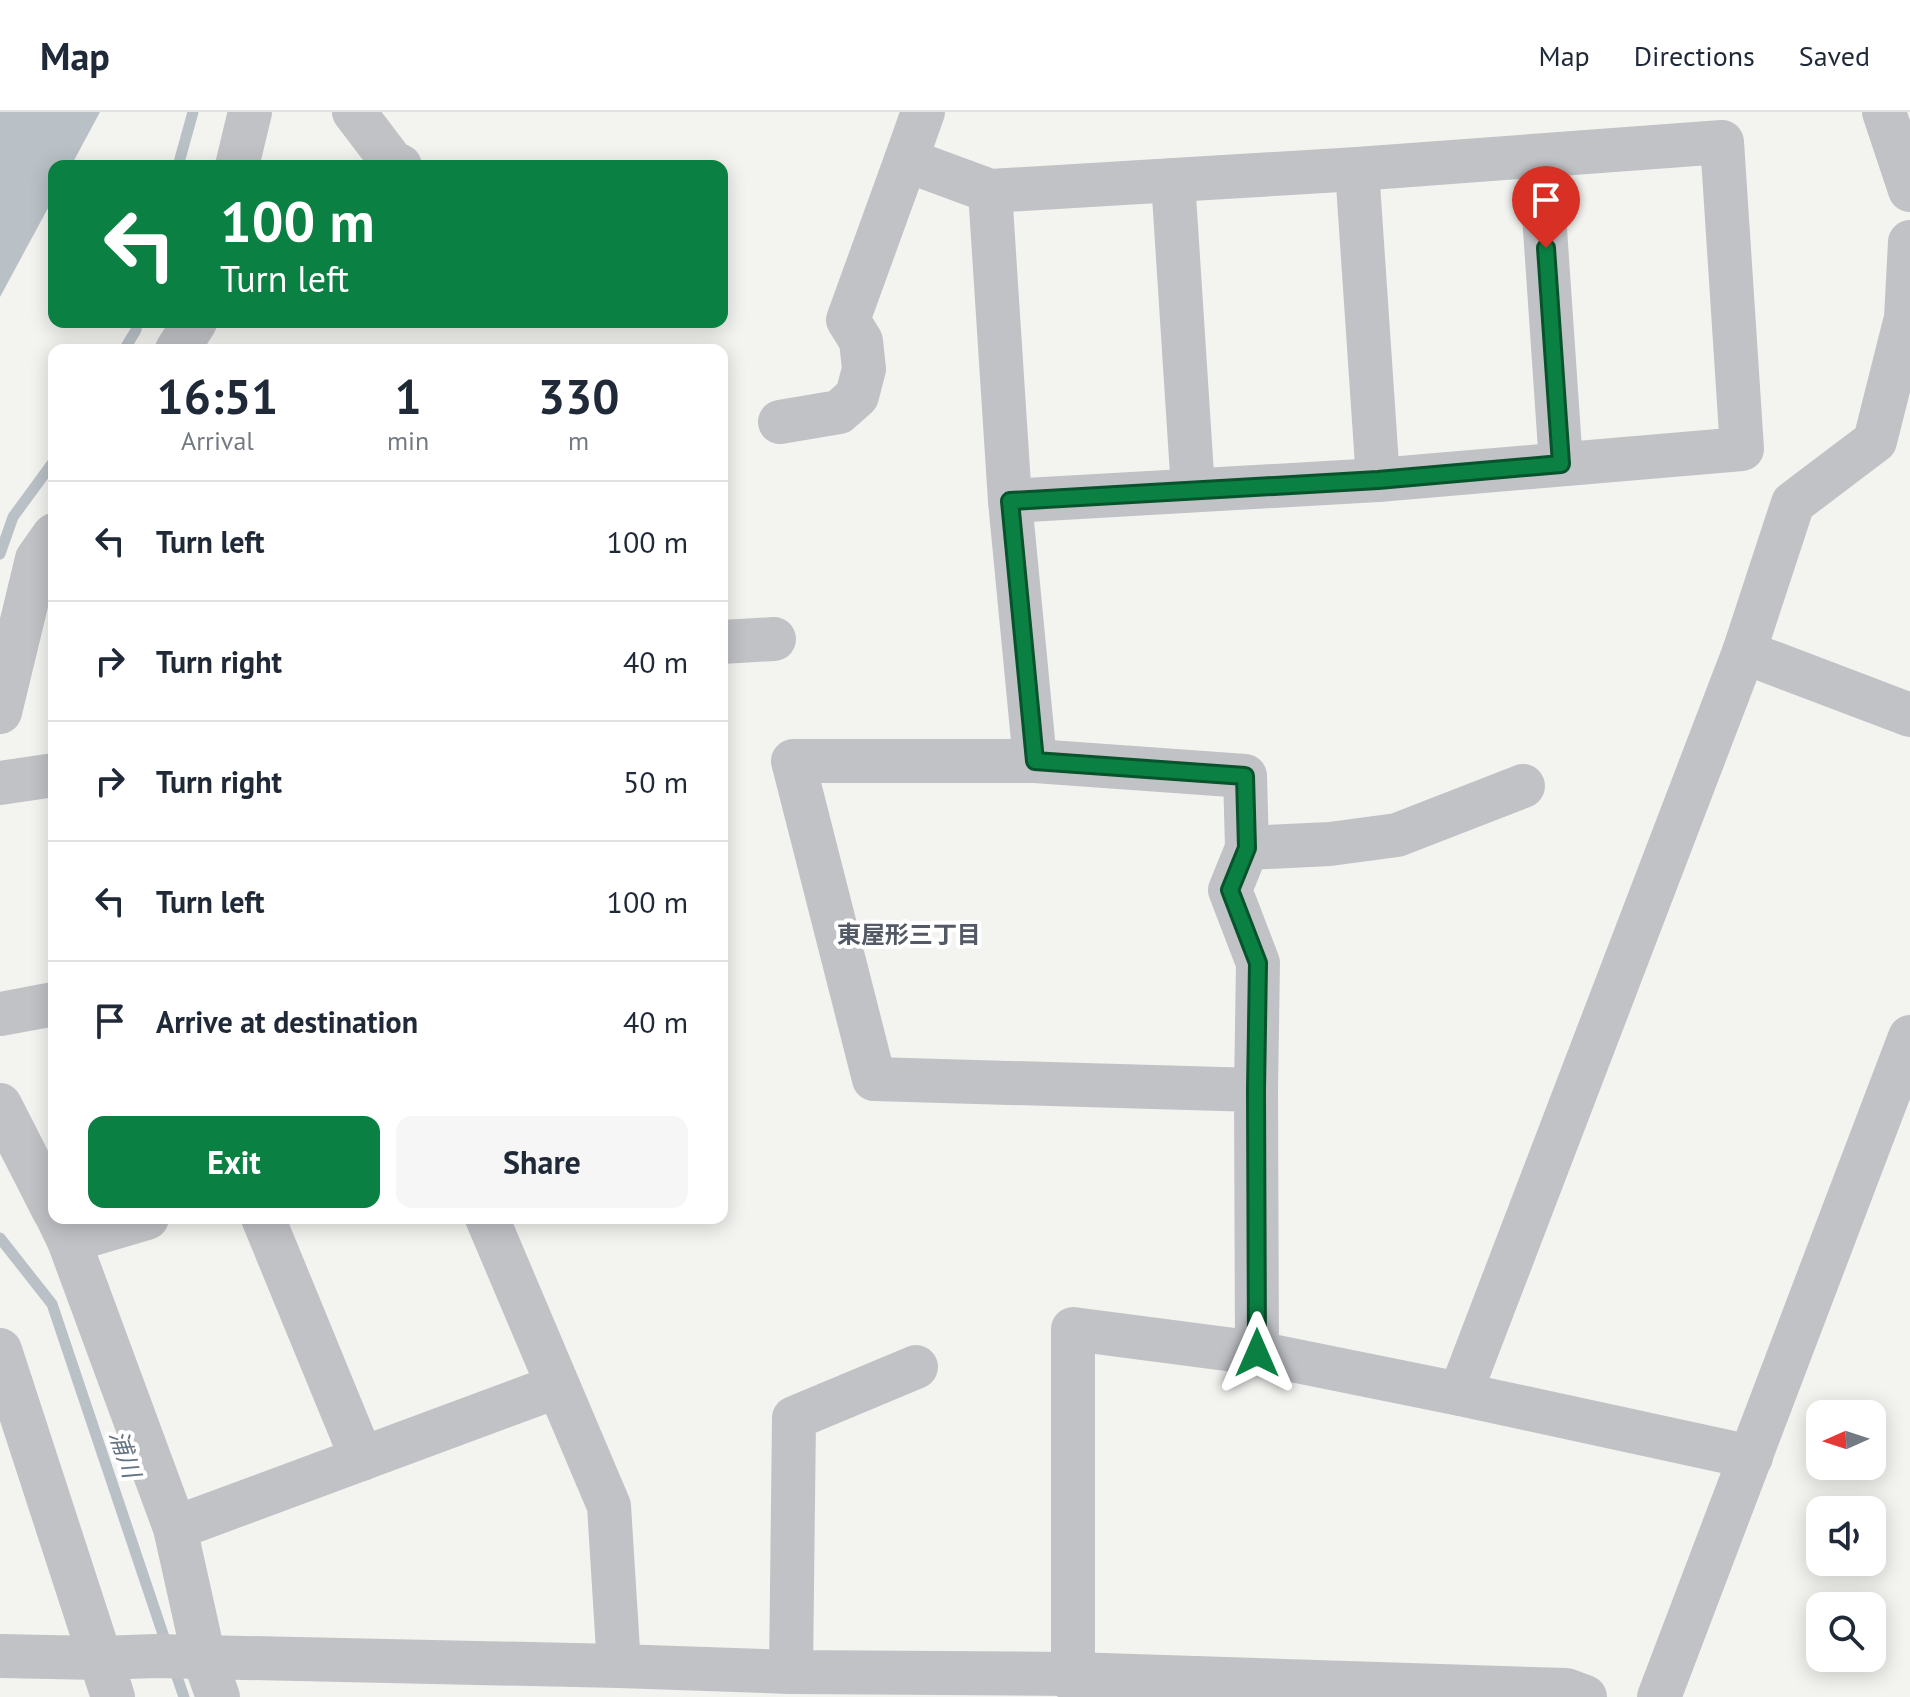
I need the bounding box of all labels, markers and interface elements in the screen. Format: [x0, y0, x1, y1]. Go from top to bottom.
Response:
text: Map [40, 31, 110, 80]
text: Map [1539, 37, 1590, 74]
text: Directions [1634, 37, 1755, 74]
text: Saved [1799, 37, 1870, 74]
pin [1512, 166, 1580, 248]
icon: arrive [1524, 178, 1568, 222]
text: 100 m [220, 185, 375, 257]
icon: left [88, 192, 192, 296]
text: Turn left [220, 255, 349, 302]
text: 16:51 [157, 365, 278, 427]
text: 1 [394, 365, 422, 427]
text: 330 [538, 365, 619, 427]
text: Arrival [181, 424, 254, 457]
text: min [387, 424, 429, 457]
text: m [568, 424, 589, 457]
icon: left [88, 519, 132, 563]
text: Turn left [156, 522, 264, 561]
text: 100 m [607, 522, 688, 561]
icon: right [88, 639, 132, 683]
text: Turn right [156, 642, 282, 681]
text: 40 m [623, 642, 688, 681]
icon: right [88, 759, 132, 803]
text: Turn right [156, 762, 282, 801]
text: 50 m [623, 762, 688, 801]
icon: left [88, 879, 132, 923]
text: Turn left [156, 882, 264, 921]
text: 100 m [607, 882, 688, 921]
district label: 東屋形三丁目 [837, 919, 981, 950]
icon: arrive [88, 999, 132, 1043]
text: Arrive at destination [156, 1002, 418, 1041]
text: 40 m [623, 1002, 688, 1041]
button: Exit [88, 1116, 380, 1208]
button: Share [396, 1116, 688, 1208]
position arrow [1215, 1311, 1299, 1395]
north arrow [1806, 1400, 1886, 1480]
map controls [1806, 1400, 1886, 1672]
water label: 浦川 [103, 1426, 148, 1485]
button: sound [1806, 1496, 1886, 1576]
button: search [1806, 1592, 1886, 1672]

